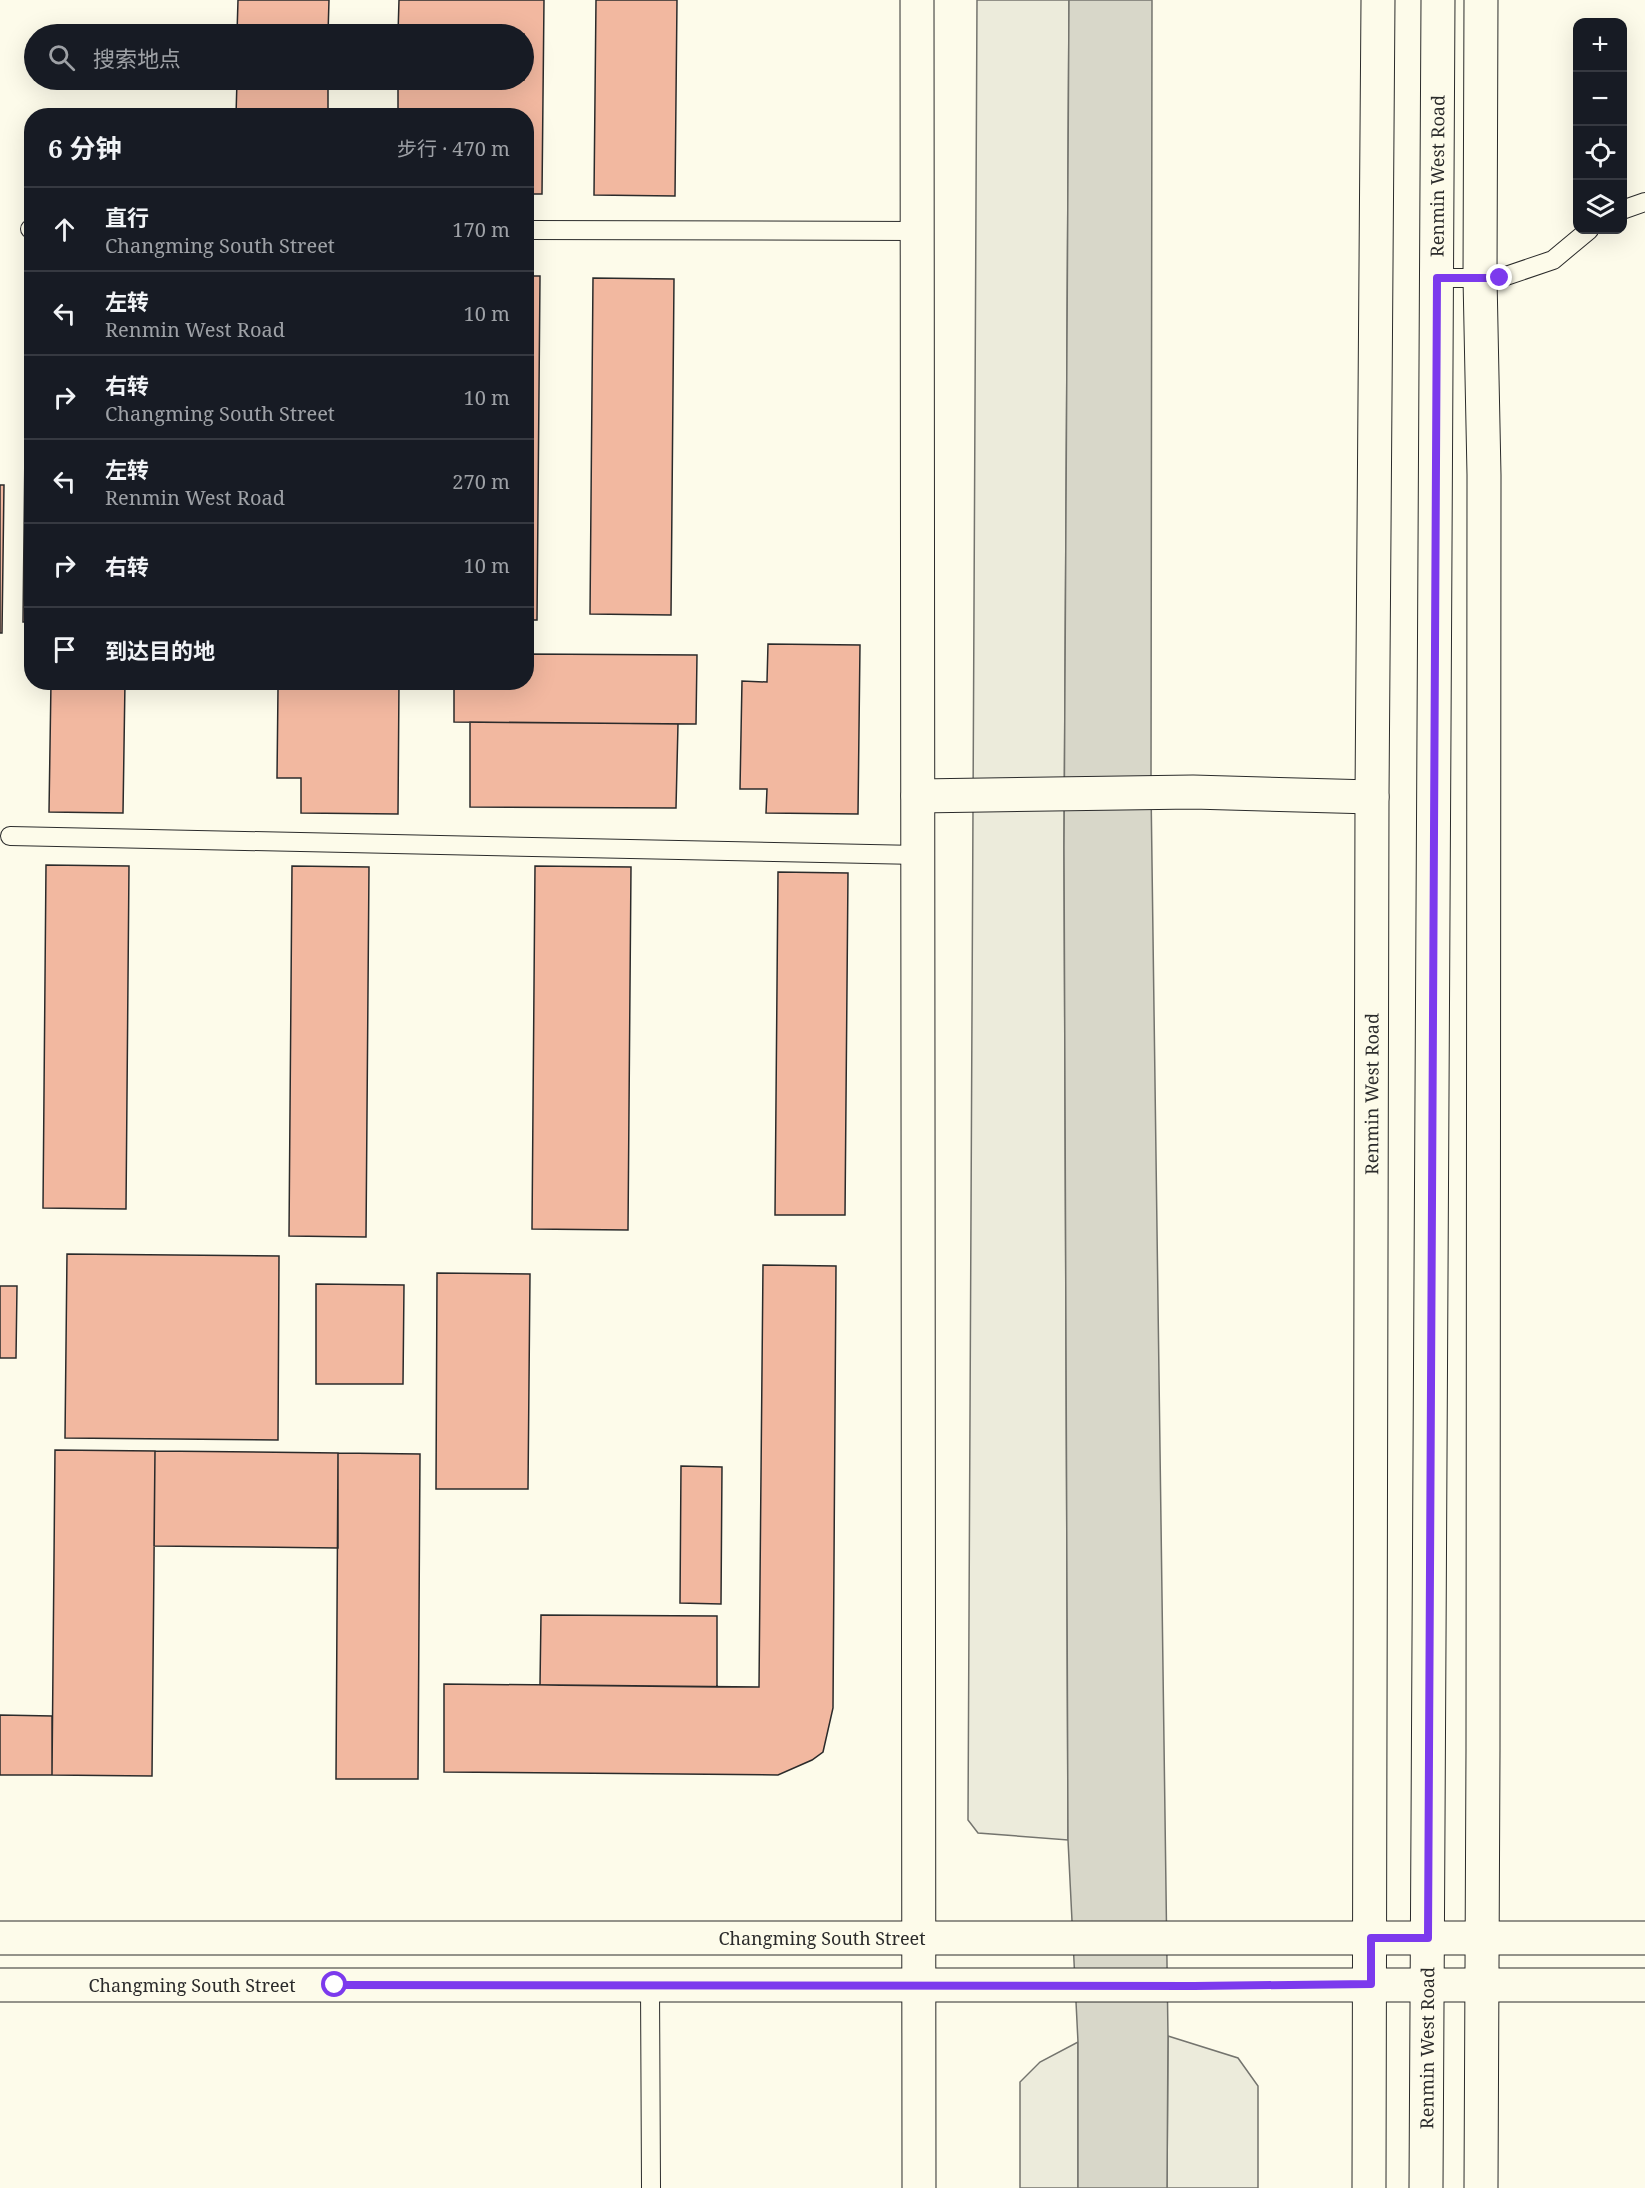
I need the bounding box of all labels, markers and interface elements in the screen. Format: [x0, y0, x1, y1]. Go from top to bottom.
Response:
map controls [1573, 18, 1627, 234]
button: + [1573, 18, 1627, 72]
search box [24, 24, 534, 90]
icon: search [45, 41, 78, 74]
text: 搜索地点 [93, 43, 181, 73]
button: − [1573, 72, 1627, 126]
street label: Renmin West Road [1425, 95, 1449, 257]
button: locate [1573, 126, 1627, 180]
text: 6 分钟 [48, 130, 121, 166]
text: 步行 · 470 m [397, 135, 510, 162]
button: layers [1573, 180, 1627, 234]
text: 直行 [105, 202, 149, 232]
icon: ahead [48, 213, 81, 246]
text: 170 m [452, 216, 510, 243]
text: Changming South Street [105, 232, 335, 259]
route end [1486, 264, 1512, 290]
text: 左转 [105, 286, 149, 316]
icon: left [48, 297, 81, 330]
text: 10 m [464, 300, 510, 327]
text: Renmin West Road [105, 316, 285, 343]
text: 右转 [105, 370, 149, 400]
icon: right [48, 381, 81, 414]
text: 10 m [464, 384, 510, 411]
text: Changming South Street [105, 400, 335, 427]
text: 左转 [105, 454, 149, 484]
icon: left [48, 465, 81, 498]
text: 270 m [452, 468, 510, 495]
text: Renmin West Road [105, 484, 285, 511]
icon: right [48, 549, 81, 582]
text: 右转 [105, 551, 149, 581]
text: 10 m [464, 552, 510, 579]
icon: arrive [48, 633, 81, 666]
text: 到达目的地 [105, 635, 215, 665]
street label: Renmin West Road [1359, 1013, 1384, 1175]
street label: Changming South Street [718, 1926, 926, 1950]
street label: Renmin West Road [1414, 1967, 1439, 2129]
route start [321, 1971, 347, 1997]
street label: Changming South Street [88, 1973, 296, 1997]

